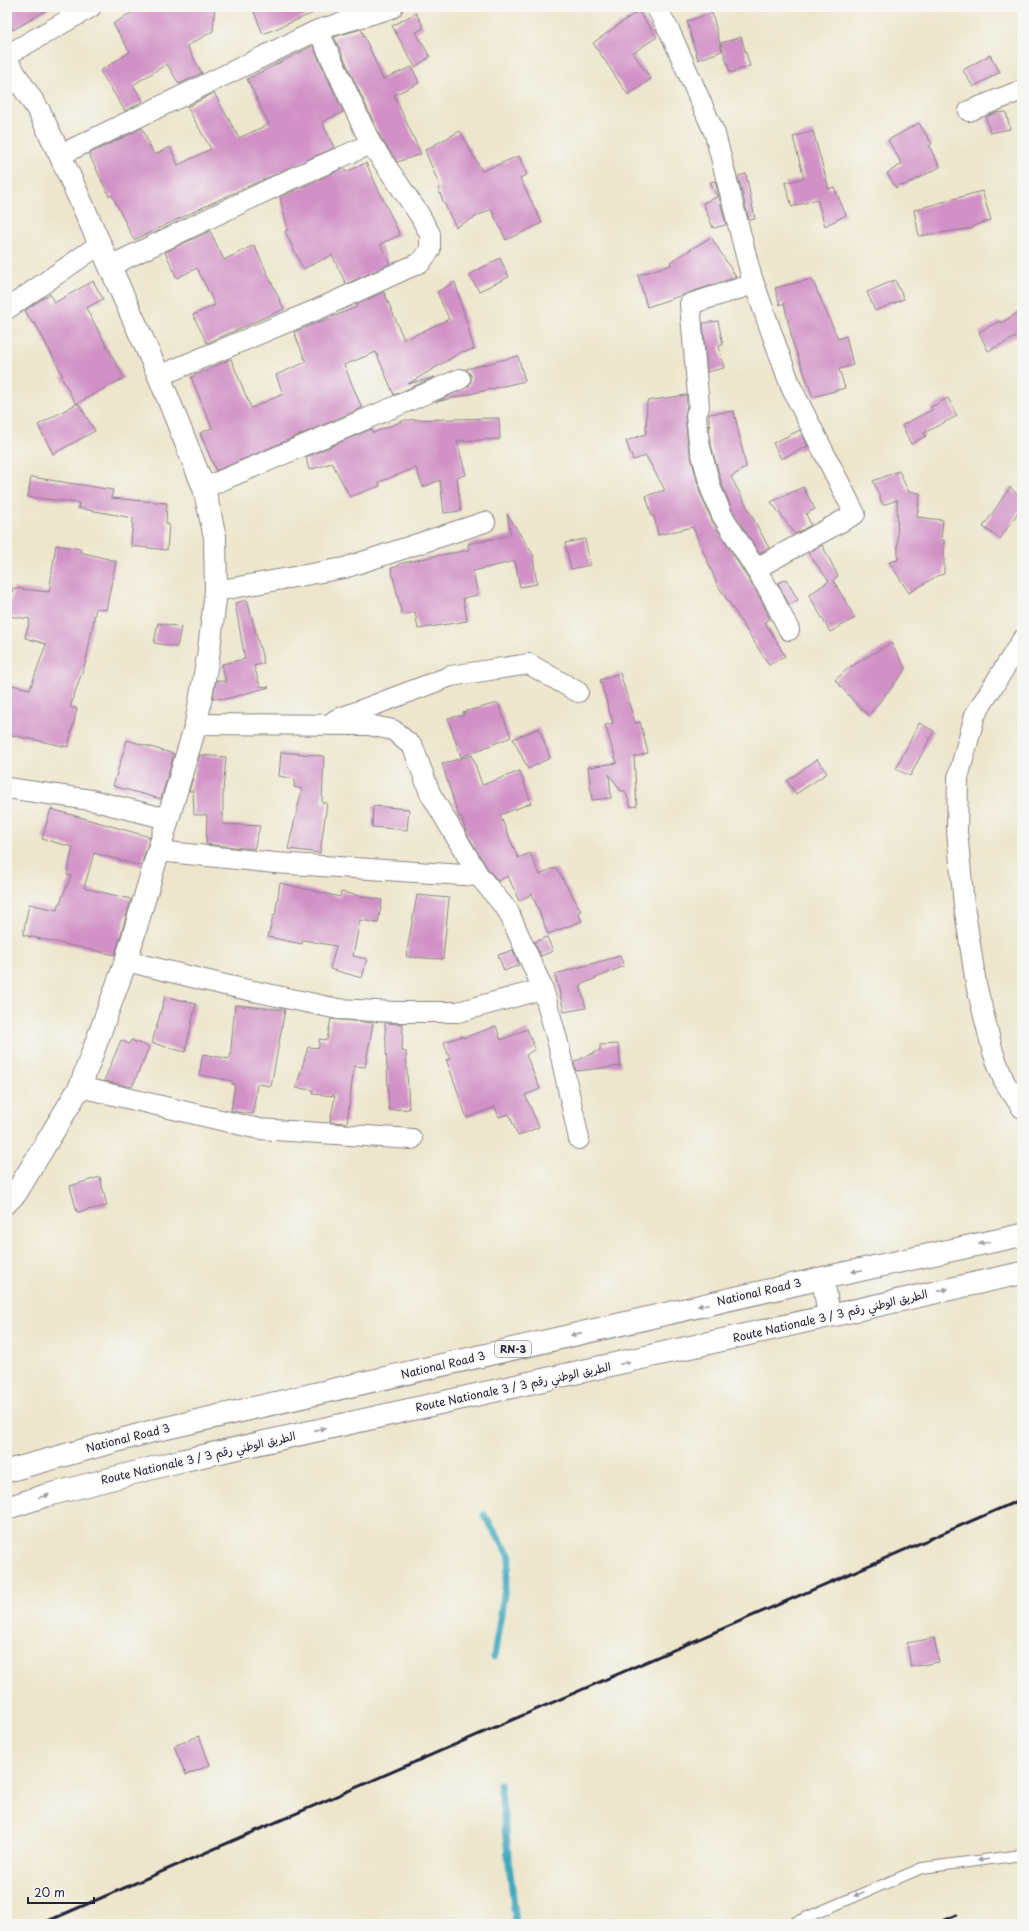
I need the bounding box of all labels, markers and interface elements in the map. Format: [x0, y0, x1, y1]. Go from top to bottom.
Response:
one-way arrow [978, 1241, 990, 1247]
one-way arrow [851, 1268, 863, 1274]
street label: National Road 3 [715, 1274, 803, 1309]
street label: Route Nationale 3 / الطريق الوطني رقم 3 [731, 1285, 930, 1349]
one-way arrow [937, 1287, 949, 1293]
one-way arrow [696, 1303, 709, 1309]
one-way arrow [570, 1332, 582, 1338]
road number: RN-3 [495, 1341, 531, 1357]
street label: National Road 3 [399, 1347, 487, 1382]
street label: Route Nationale 3 / الطريق الوطني رقم 3 [414, 1357, 613, 1418]
one-way arrow [619, 1359, 631, 1365]
street label: National Road 3 [84, 1419, 172, 1456]
one-way arrow [314, 1426, 326, 1432]
street label: Route Nationale 3 / الطريق الوطني رقم 3 [99, 1427, 298, 1491]
one-way arrow [38, 1493, 50, 1499]
one-way arrow [977, 1857, 989, 1863]
scale bar [28, 1879, 94, 1905]
text: 20 m [34, 1883, 65, 1901]
one-way arrow [853, 1892, 865, 1898]

